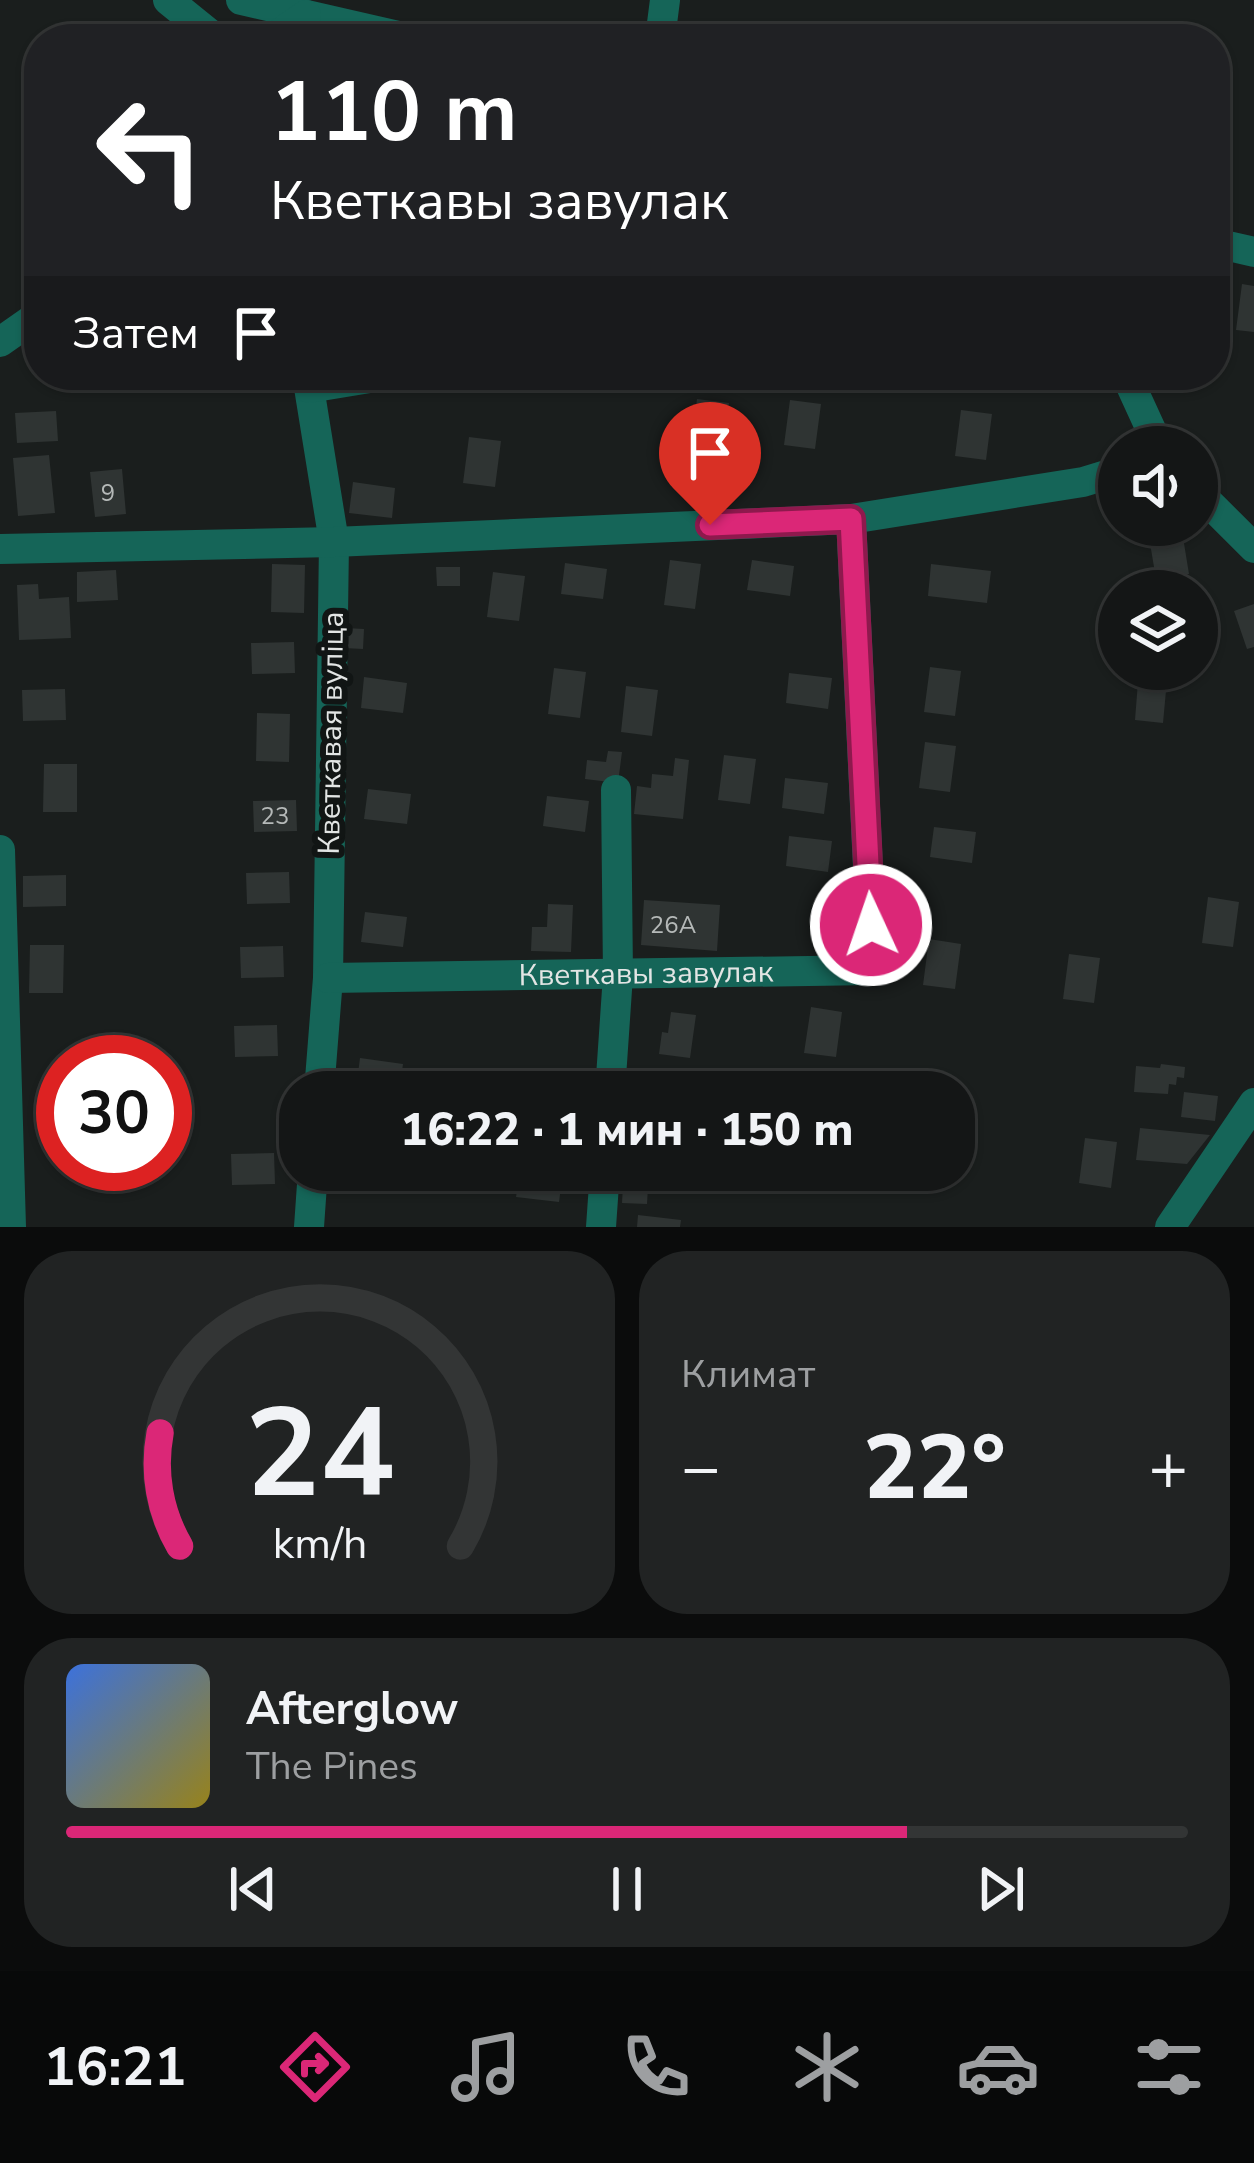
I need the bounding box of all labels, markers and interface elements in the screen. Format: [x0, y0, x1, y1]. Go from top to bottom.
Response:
text: 110 m [270, 55, 518, 170]
icon: left [72, 72, 228, 228]
text: Кветкавы завулак [270, 164, 728, 238]
icon: arrive [223, 300, 289, 366]
text: Затем [72, 303, 199, 364]
pin [659, 402, 761, 525]
icon: arrive [677, 420, 743, 486]
map controls [1098, 426, 1218, 690]
button: sound [1098, 426, 1218, 546]
house number: 9 [101, 477, 115, 509]
button: layers [1098, 570, 1218, 690]
street label: Кветкавая вуліца [309, 611, 354, 855]
house number: 23 [261, 800, 289, 832]
position arrow [808, 862, 934, 988]
house number: 26А [650, 909, 697, 941]
street label: Кветкавы завулак [518, 951, 774, 996]
speed limit sign: 30 [36, 1035, 192, 1191]
text: 16:22 · 1 мин · 150 m [400, 1100, 854, 1161]
text: Климат [681, 1348, 815, 1401]
text: 24 [245, 1369, 394, 1539]
text: 22° [863, 1407, 1006, 1530]
text: − [681, 1423, 721, 1513]
text: + [1148, 1423, 1188, 1513]
text: km/h [272, 1514, 367, 1572]
text: Afterglow [246, 1679, 458, 1740]
text: The Pines [246, 1740, 418, 1793]
icon: previous [220, 1856, 286, 1922]
icon: pause [594, 1856, 660, 1922]
icon: next [968, 1856, 1034, 1922]
icon: directions [273, 2025, 357, 2109]
icon: music [444, 2025, 528, 2109]
icon: phone [614, 2025, 698, 2109]
icon: climate [785, 2025, 869, 2109]
icon: car [956, 2025, 1040, 2109]
icon: filters [1127, 2025, 1211, 2109]
text: 16:21 [43, 2030, 186, 2104]

